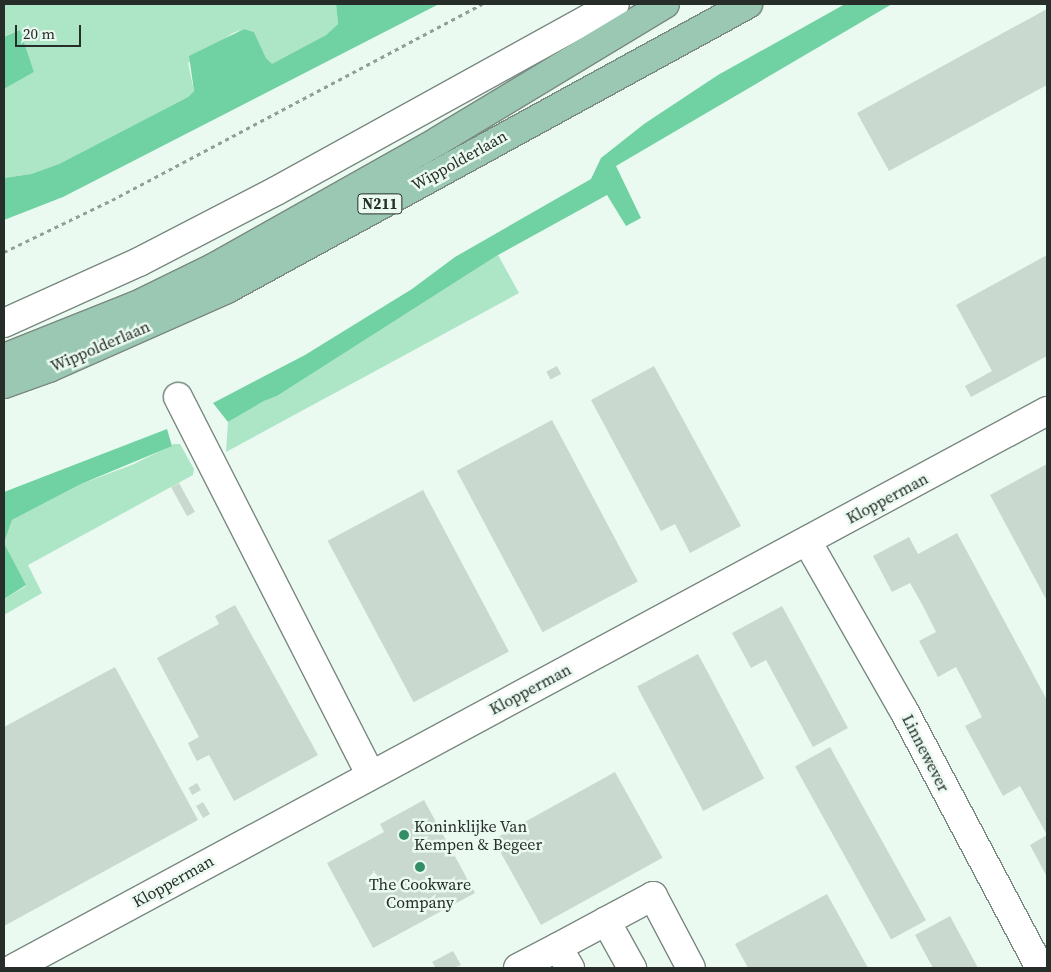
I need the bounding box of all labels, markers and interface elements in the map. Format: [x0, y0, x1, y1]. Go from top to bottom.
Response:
scale bar [18, 15, 84, 47]
text: 20 m [23, 23, 55, 44]
street label: Wippolderlaan [408, 126, 510, 194]
road number: N211 [356, 192, 404, 216]
street label: Wippolderlaan [48, 316, 152, 376]
street label: Klopperman [843, 468, 931, 528]
street label: Klopperman [486, 659, 574, 719]
street label: Linnewever [898, 711, 954, 795]
place label: Koninklijke Van Kempen & Begeer [414, 816, 542, 854]
marker: Koninklijke Van Kempen & Begeer [398, 829, 410, 841]
street label: Klopperman [129, 851, 217, 911]
marker: The Cookware Company [414, 861, 426, 873]
place label: The Cookware Company [369, 874, 471, 912]

